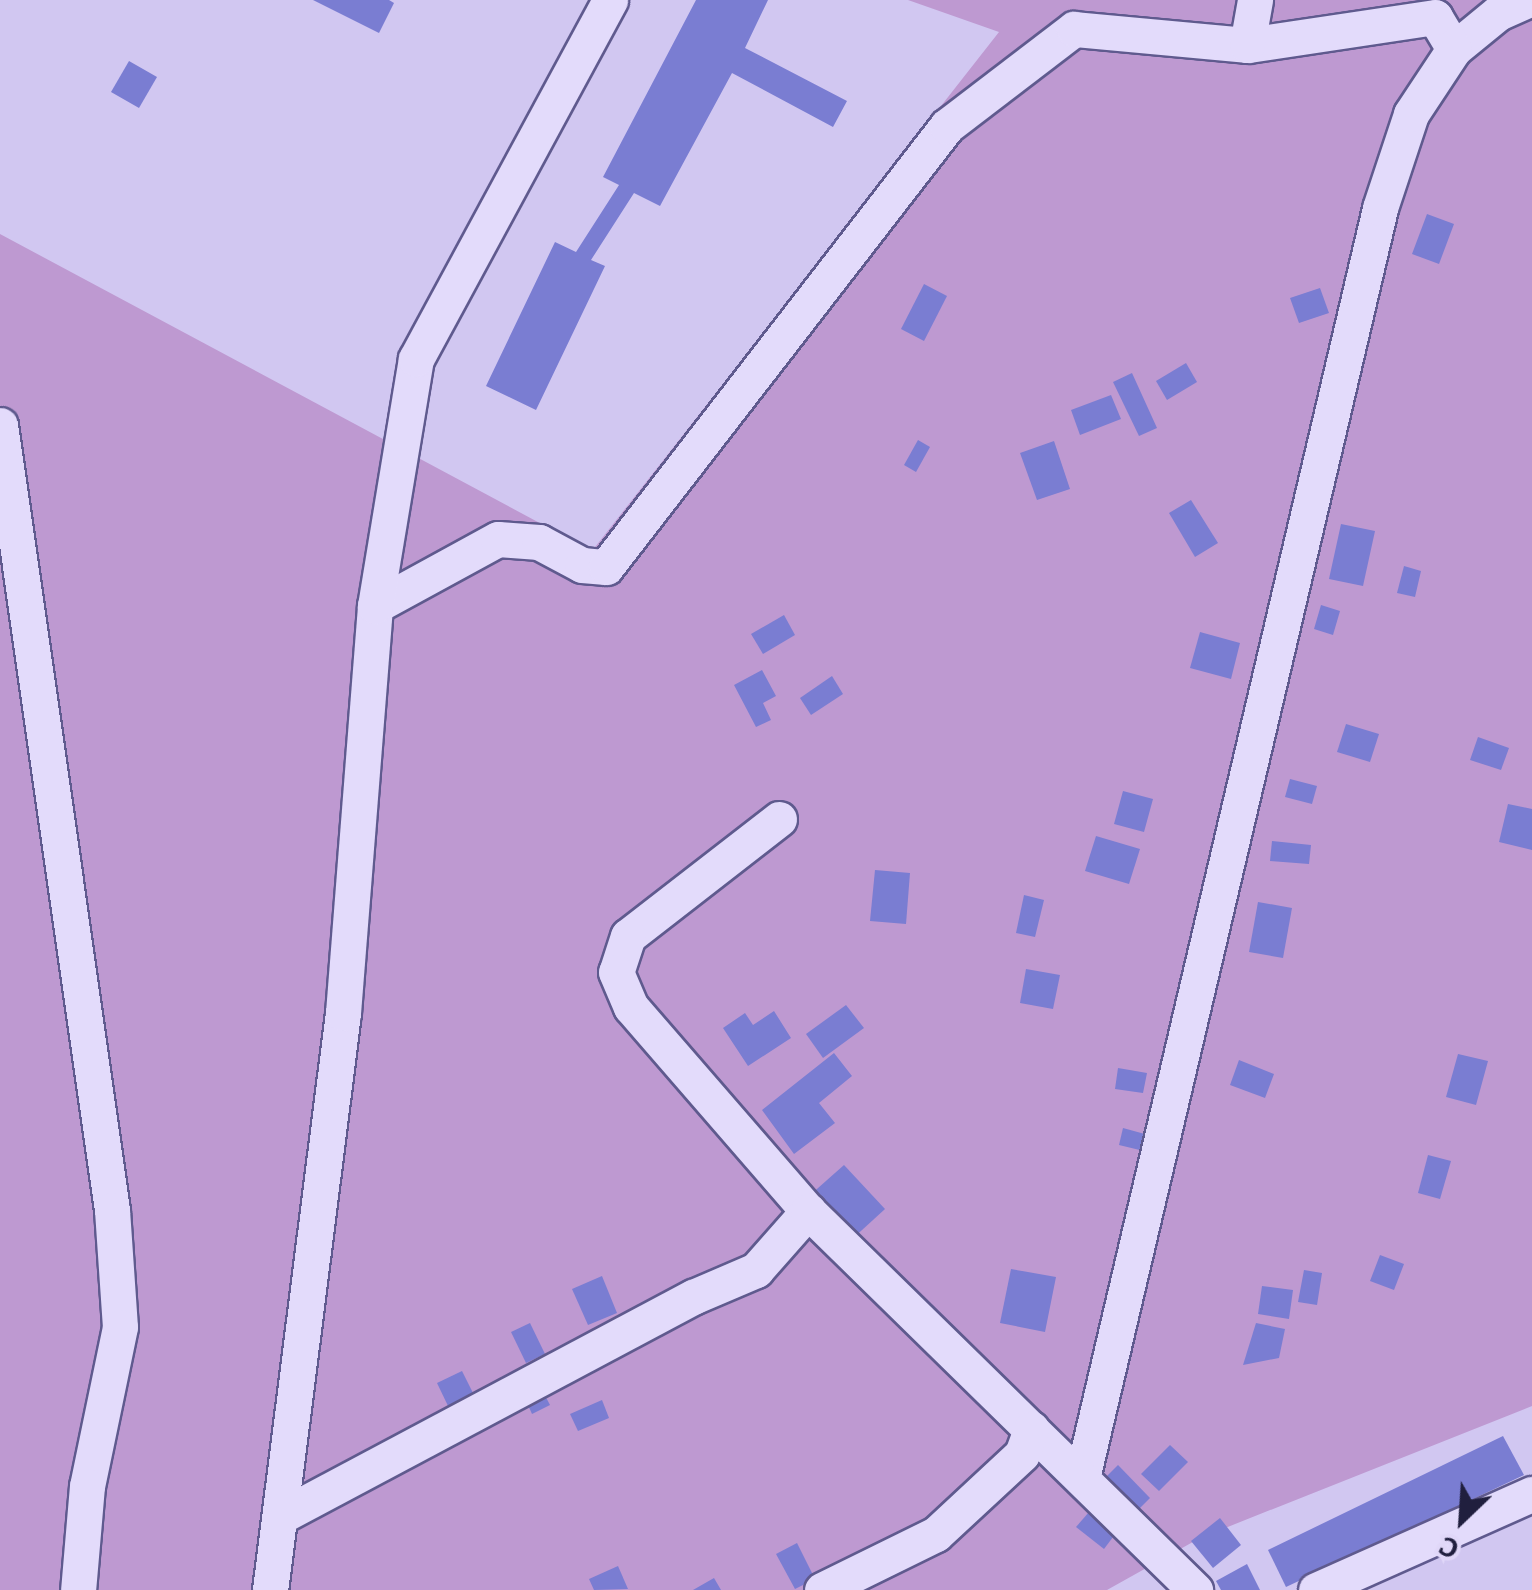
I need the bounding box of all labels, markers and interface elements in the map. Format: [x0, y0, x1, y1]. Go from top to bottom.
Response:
north arrow [1412, 1470, 1512, 1570]
text: С [1434, 1529, 1464, 1566]

